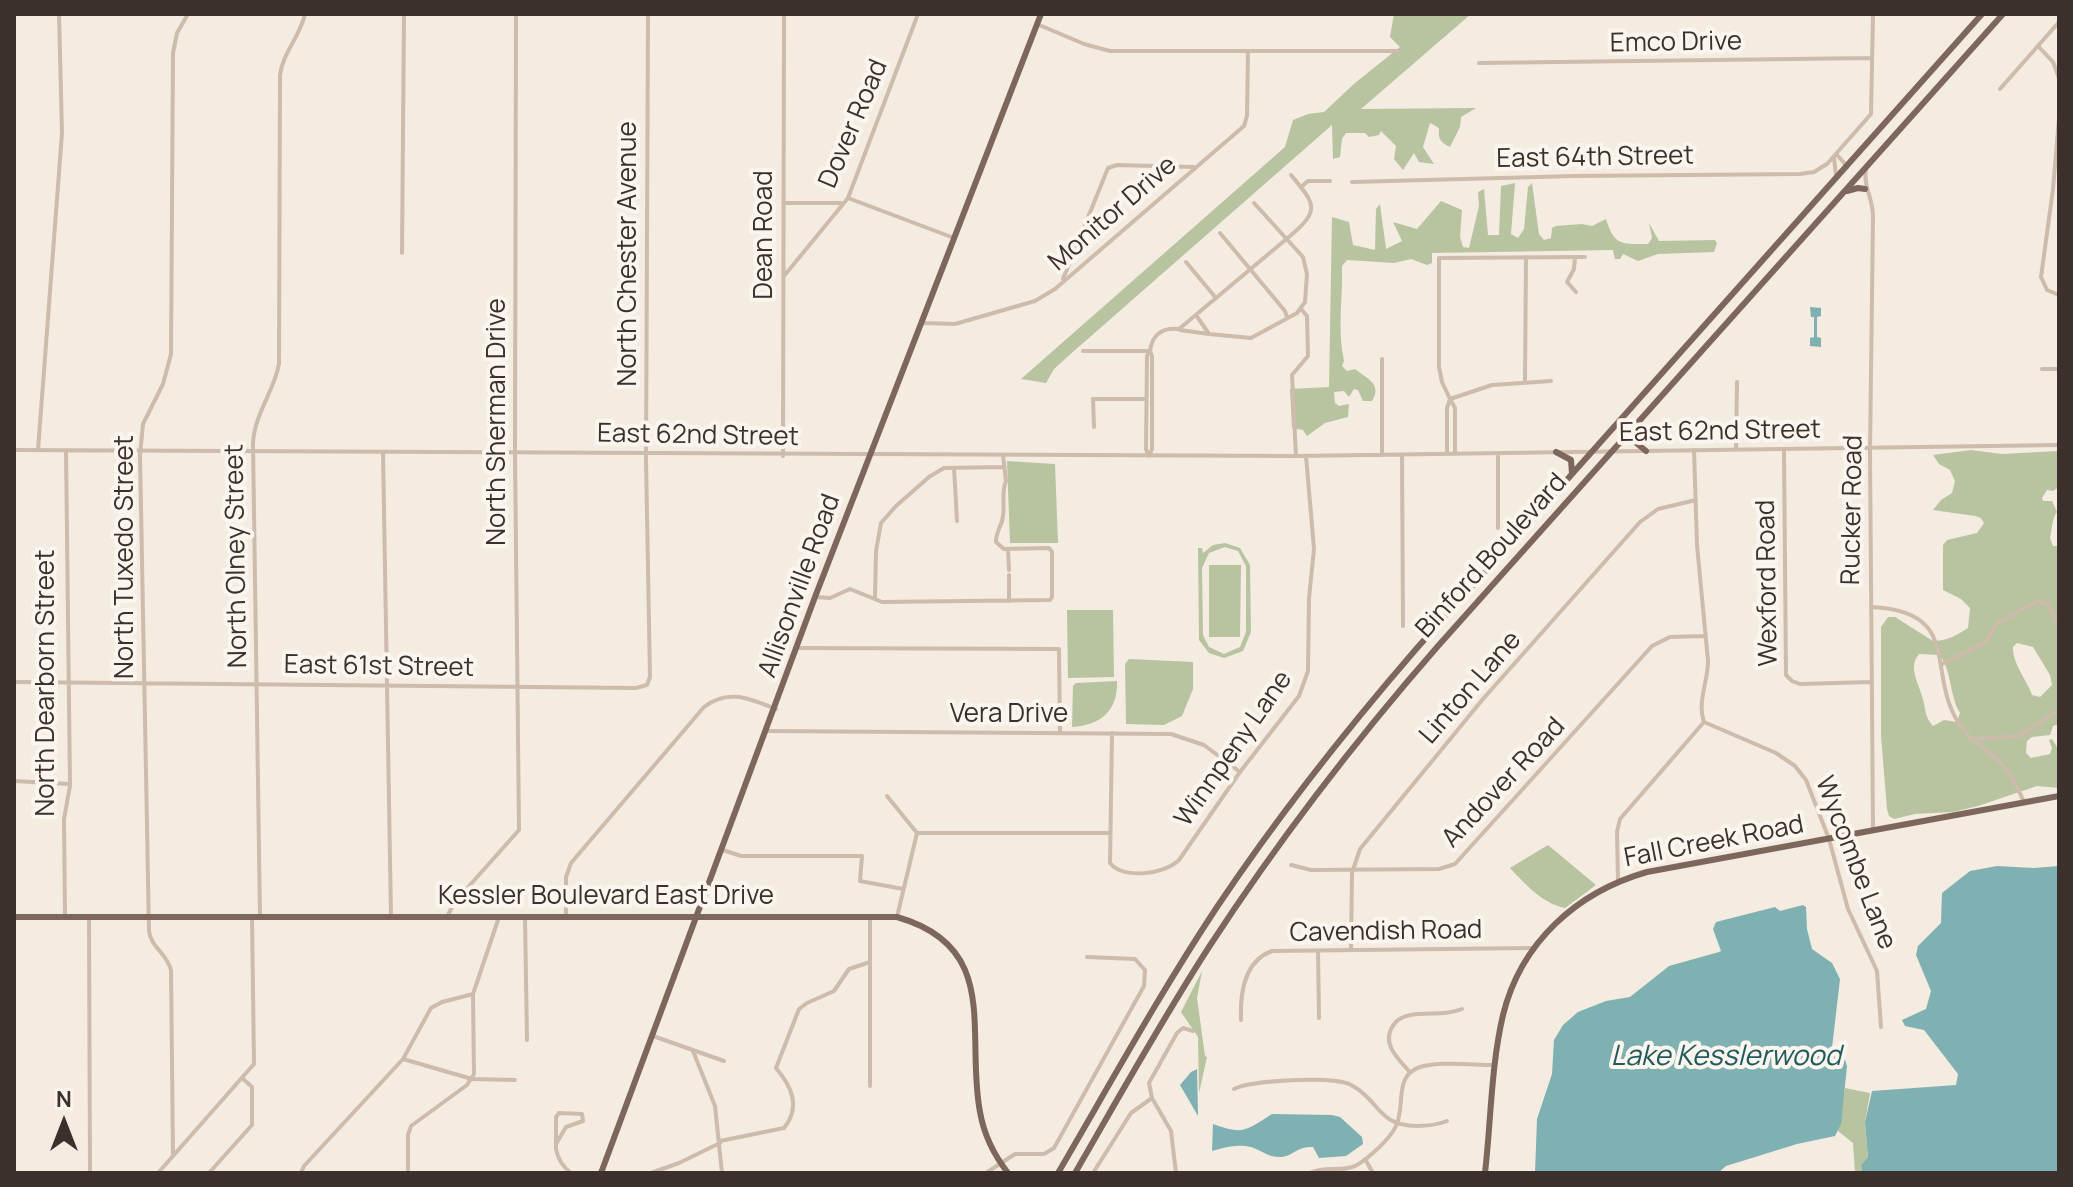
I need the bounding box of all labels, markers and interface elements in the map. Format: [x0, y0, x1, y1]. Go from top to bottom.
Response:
street label: Emco Drive [1610, 26, 1742, 60]
street label: Dover Road [813, 55, 895, 193]
street label: North Chester Avenue [613, 121, 645, 387]
street label: East 64th Street [1496, 141, 1694, 175]
street label: Monitor Drive [1043, 150, 1183, 278]
street label: Dean Road [749, 170, 781, 300]
street label: North Sherman Drive [482, 298, 514, 546]
street label: East 62nd Street [1619, 415, 1821, 449]
street label: East 62nd Street [597, 419, 799, 453]
street label: North Tuxedo Street [110, 435, 142, 679]
street label: Rucker Road [1836, 435, 1870, 585]
street label: North Olney Street [219, 444, 255, 668]
street label: Binford Boulevard [1410, 467, 1574, 645]
street label: Allisonville Road [752, 490, 848, 682]
street label: Wexford Road [1751, 499, 1785, 667]
street label: North Dearborn Street [31, 550, 63, 816]
street label: Linton Lane [1414, 625, 1528, 751]
street label: East 61st Street [284, 650, 474, 684]
street label: Winnpeny Lane [1169, 665, 1299, 833]
street label: Vera Drive [950, 699, 1068, 731]
street label: Andover Road [1436, 712, 1572, 854]
street label: Wycombe Lane [1808, 772, 1902, 954]
street label: Fall Creek Road [1622, 809, 1806, 875]
street label: Kessler Boulevard East Drive [438, 881, 774, 913]
street label: Cavendish Road [1289, 915, 1483, 949]
water label: Lake Kesslerwood [1611, 1040, 1841, 1074]
north arrow [24, 1083, 104, 1163]
text: N [56, 1084, 72, 1114]

